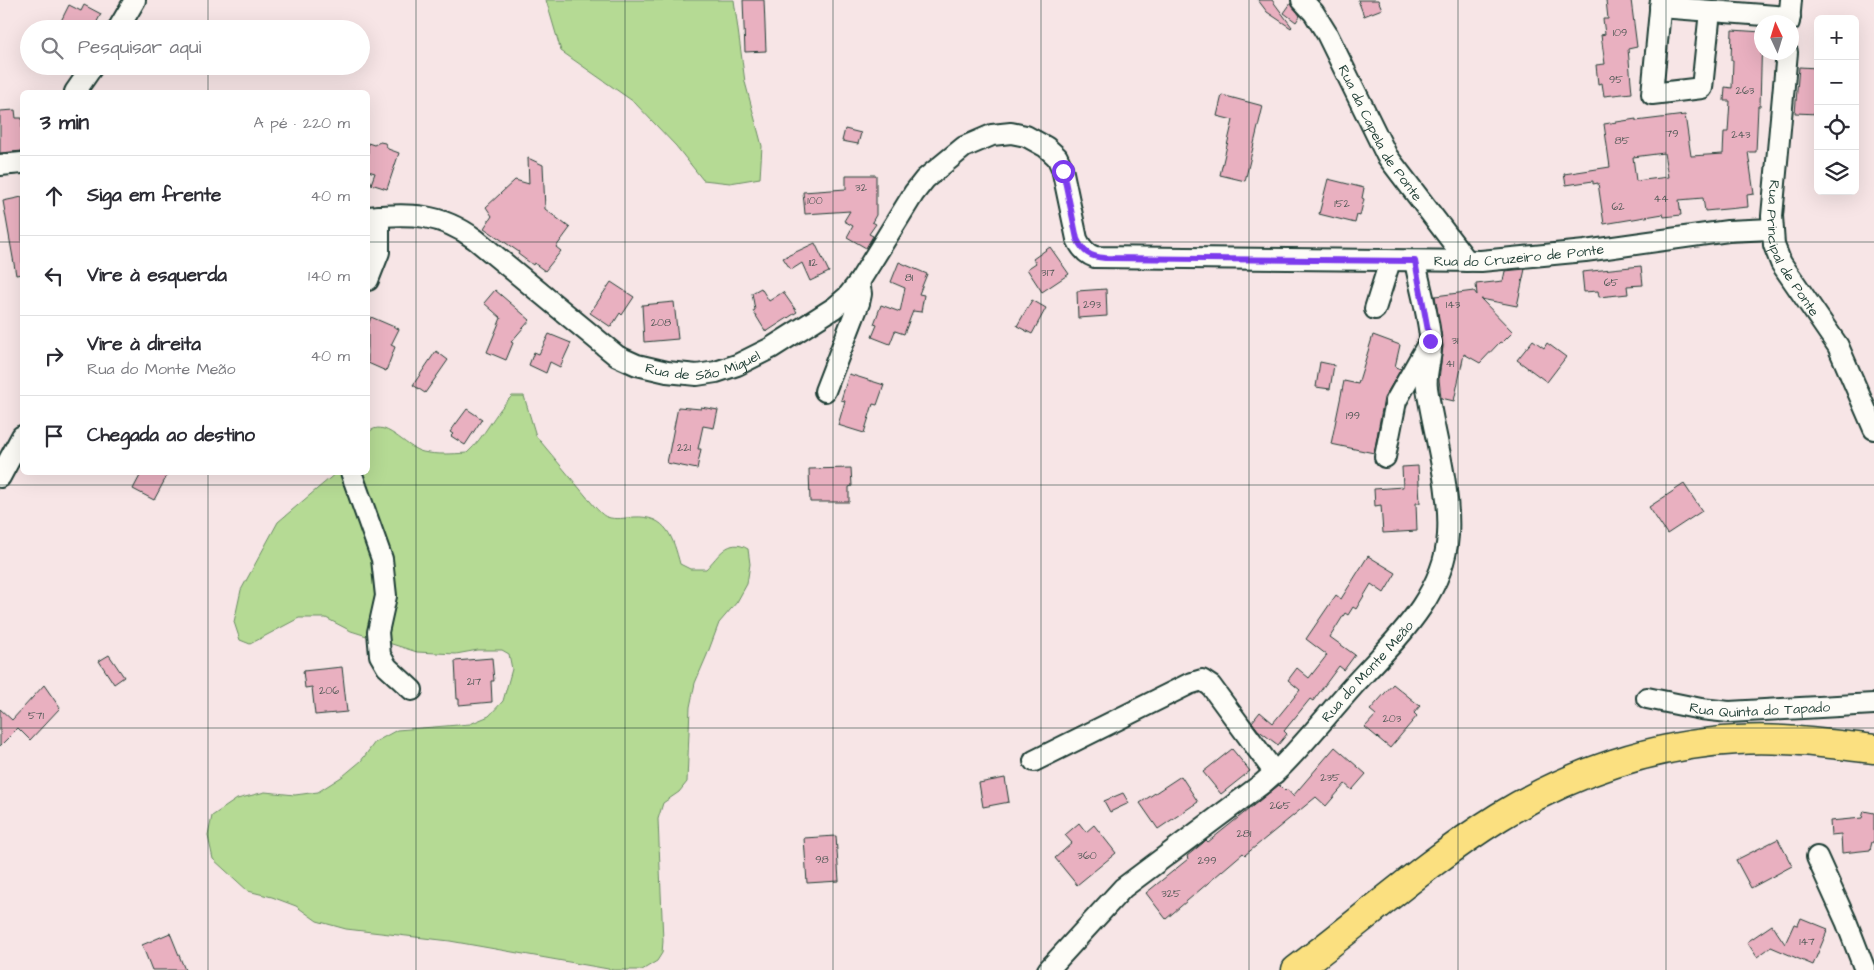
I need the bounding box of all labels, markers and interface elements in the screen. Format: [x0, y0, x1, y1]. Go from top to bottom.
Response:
north arrow [1754, 15, 1799, 60]
map controls [1814, 15, 1859, 195]
button: + [1814, 15, 1859, 60]
search box [20, 20, 370, 75]
house number: 109 [1613, 25, 1627, 40]
icon: search [38, 34, 66, 62]
text: Pesquisar aqui [78, 34, 201, 61]
button: − [1814, 60, 1859, 105]
street label: Rua da Capela de Ponte [1333, 62, 1427, 206]
house number: 95 [1609, 72, 1623, 87]
house number: 263 [1736, 83, 1755, 98]
button: locate [1814, 105, 1859, 150]
text: 3 min [40, 108, 89, 137]
text: A pé · 220 m [253, 112, 350, 134]
house number: 79 [1665, 126, 1679, 141]
house number: 243 [1731, 127, 1751, 142]
house number: 85 [1615, 133, 1630, 148]
button: layers [1814, 150, 1859, 195]
route start [1052, 160, 1075, 183]
street label: Rua Principal de Ponte [1761, 179, 1824, 321]
house number: 32 [855, 180, 868, 195]
icon: ahead [40, 182, 68, 210]
text: Siga em frente [87, 182, 221, 209]
text: 40 m [310, 185, 350, 207]
house number: 44 [1654, 191, 1669, 206]
house number: 100 [807, 193, 823, 208]
house number: 152 [1334, 196, 1350, 211]
house number: 62 [1611, 199, 1625, 214]
street label: Rua do Cruzeiro de Ponte [1434, 239, 1606, 272]
house number: 112 [808, 255, 818, 270]
icon: left [40, 262, 68, 290]
text: Vire à esquerda [87, 262, 227, 289]
text: 140 m [308, 265, 350, 287]
house number: 317 [1041, 265, 1055, 280]
house number: 81 [905, 270, 914, 285]
house number: 65 [1604, 275, 1619, 290]
house number: 293 [1083, 297, 1101, 312]
house number: 143 [1446, 297, 1461, 312]
house number: 208 [651, 315, 671, 330]
route end [1419, 330, 1442, 353]
text: Vire à direita [87, 331, 201, 358]
house number: 31 [1451, 333, 1459, 348]
icon: right [40, 342, 68, 370]
text: 40 m [310, 345, 350, 367]
street label: Rua de São Miguel [643, 346, 764, 386]
house number: 41 [1446, 356, 1455, 371]
text: Rua do Monte Meão [87, 358, 235, 380]
house number: 199 [1346, 408, 1360, 423]
icon: arrive [40, 422, 68, 450]
text: Chegada ao destino [87, 422, 255, 449]
house number: 221 [677, 440, 692, 455]
street label: Rua do Monte Meão [1317, 617, 1419, 727]
house number: 217 [467, 674, 481, 689]
house number: 206 [319, 683, 339, 698]
street label: Rua Quinta do Tapado [1687, 697, 1831, 723]
house number: 571 [28, 708, 45, 723]
house number: 203 [1383, 711, 1402, 726]
house number: 235 [1320, 770, 1340, 785]
house number: 265 [1270, 798, 1291, 813]
house number: 281 [1237, 826, 1252, 841]
house number: 360 [1077, 848, 1097, 863]
house number: 98 [815, 852, 829, 867]
house number: 299 [1198, 853, 1216, 868]
house number: 325 [1161, 886, 1181, 901]
house number: 147 [1799, 934, 1815, 949]

